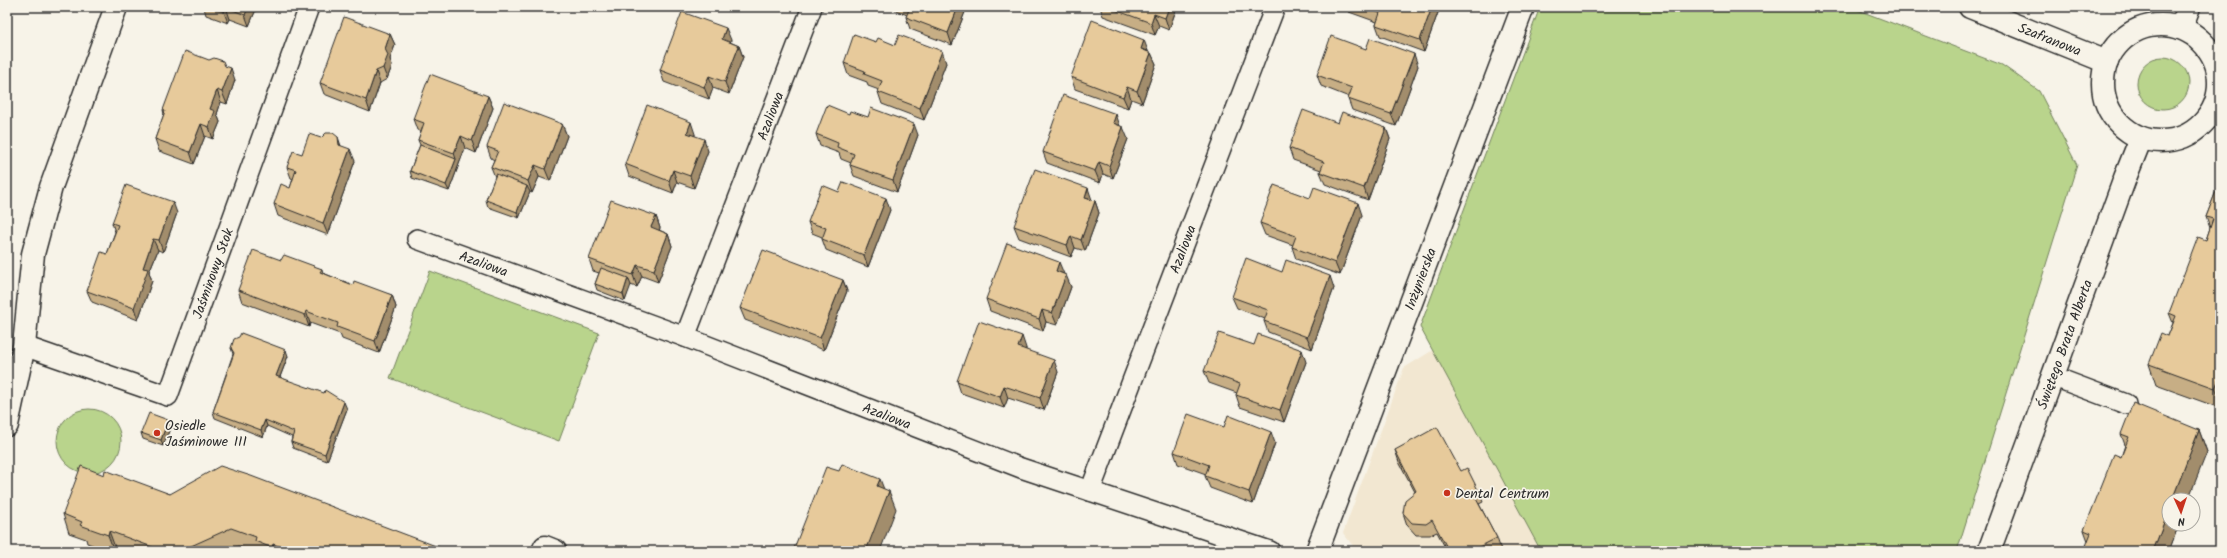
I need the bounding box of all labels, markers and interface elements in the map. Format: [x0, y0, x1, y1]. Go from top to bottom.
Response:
street label: Szafranowa [2014, 17, 2084, 63]
street label: Azaliowa [752, 89, 790, 144]
street label: Azaliowa [1164, 222, 1203, 277]
street label: Jaśminowy Stok [187, 225, 240, 322]
street label: Azaliowa [456, 245, 511, 283]
street label: Inżynierska [1399, 245, 1443, 314]
street label: Świętego Brata Alberta [2032, 277, 2099, 413]
street label: Azaliowa [859, 397, 914, 436]
place label: Osiedle Jaśminowe III [165, 415, 247, 453]
marker: Osiedle Jaśminowe III [152, 428, 162, 438]
place label: Dental Centrum [1455, 483, 1549, 505]
marker: Dental Centrum [1442, 488, 1452, 498]
north arrow [2161, 492, 2201, 532]
text: N [2177, 512, 2185, 530]

